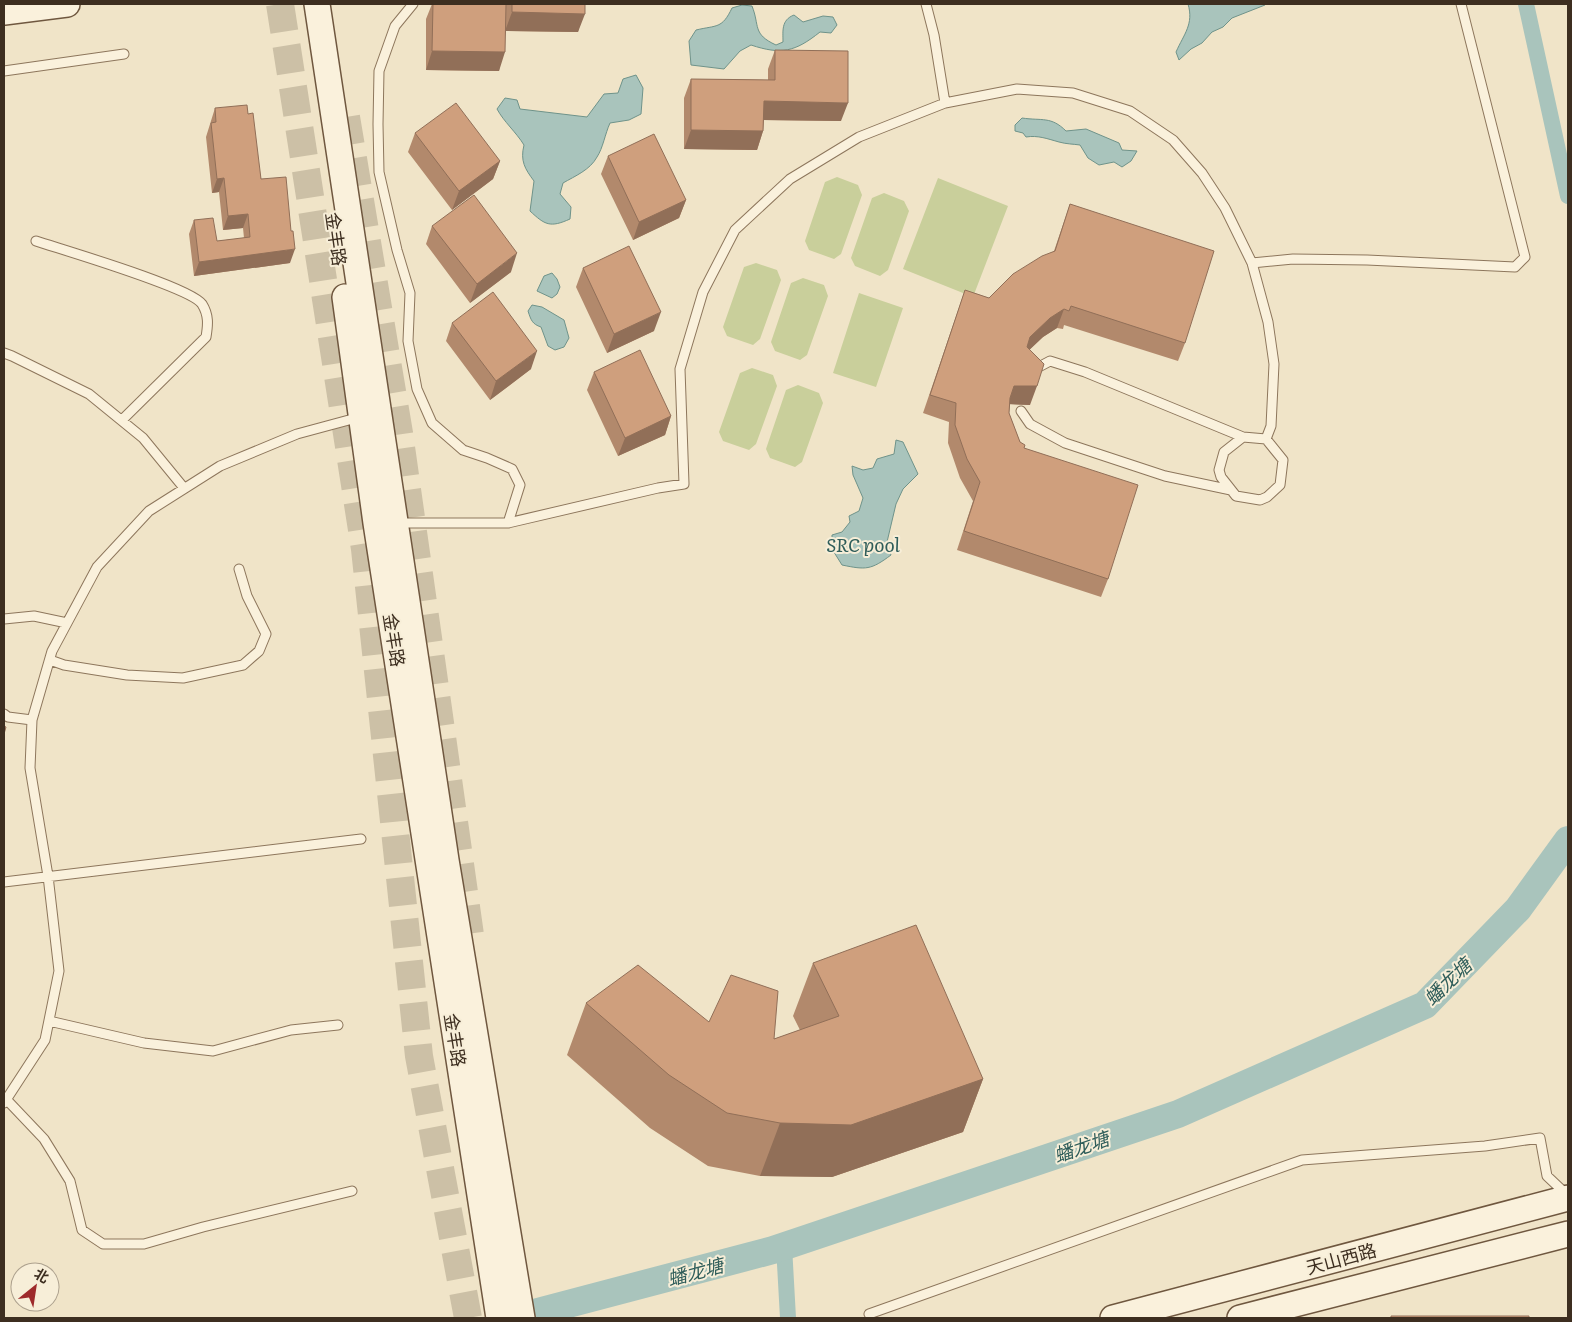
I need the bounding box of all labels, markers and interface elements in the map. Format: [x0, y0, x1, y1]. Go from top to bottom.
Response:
street label: 金丰路 [320, 210, 354, 268]
water label: SRC pool [826, 530, 900, 558]
street label: 金丰路 [377, 611, 413, 669]
water label: 蟠龙塘 [1417, 949, 1479, 1011]
street label: 金丰路 [438, 1011, 474, 1069]
water label: 蟠龙塘 [1049, 1123, 1115, 1169]
street label: 天山西路 [1303, 1236, 1379, 1280]
water label: 蟠龙塘 [664, 1249, 729, 1292]
north arrow [10, 1262, 60, 1312]
text: 北 [31, 1263, 53, 1287]

